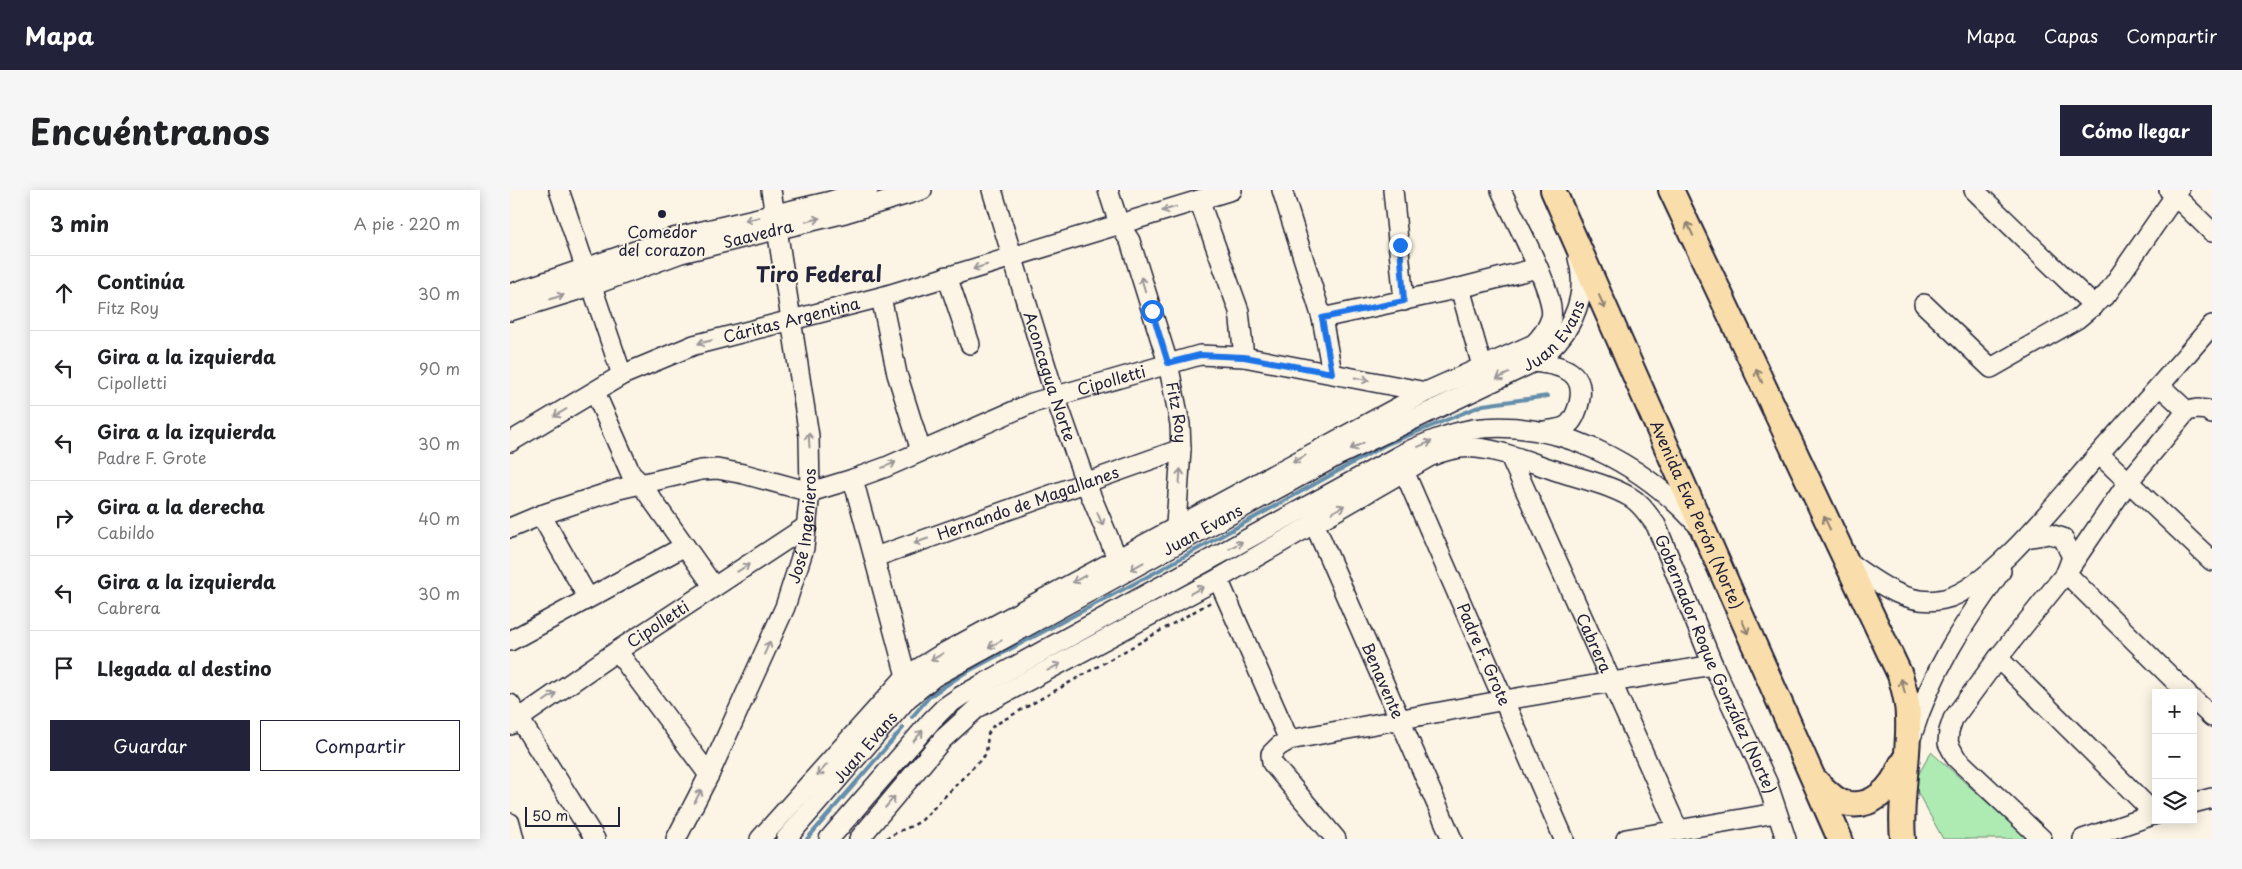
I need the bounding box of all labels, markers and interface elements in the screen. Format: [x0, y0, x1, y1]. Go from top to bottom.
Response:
text: Mapa [25, 17, 94, 53]
text: Mapa [1966, 22, 2016, 49]
text: Capas [2044, 22, 2098, 49]
text: Compartir [2126, 22, 2217, 49]
text: Encuéntranos [30, 104, 270, 157]
button: Cómo llegar [2060, 105, 2212, 156]
one-way arrow [1161, 205, 1177, 214]
text: 3 min [50, 207, 109, 239]
marker: Comedor del corazon [656, 208, 668, 220]
text: A pie · 220 m [354, 211, 460, 235]
street label: Saavedra [720, 213, 795, 253]
one-way arrow [745, 215, 761, 224]
one-way arrow [804, 215, 820, 225]
place label: Comedor del corazon [618, 219, 706, 261]
one-way arrow [1684, 222, 1694, 237]
route end [1389, 234, 1412, 257]
district label: Tiro Federal [756, 257, 882, 289]
one-way arrow [972, 262, 988, 272]
text: Continúa [97, 267, 185, 295]
one-way arrow [1138, 276, 1148, 292]
icon: ahead [50, 279, 78, 307]
text: 30 m [418, 281, 460, 305]
street label: Cáritas Argentina [720, 290, 862, 348]
one-way arrow [548, 291, 564, 301]
one-way arrow [1598, 294, 1608, 309]
text: Fitz Roy [97, 295, 159, 319]
street label: Juan Evans [1519, 298, 1590, 377]
route start [1141, 300, 1164, 323]
street label: Aconcagua Norte [1019, 308, 1083, 444]
one-way arrow [697, 338, 713, 347]
text: Gira a la izquierda [97, 342, 276, 370]
icon: left [50, 354, 78, 382]
text: 90 m [419, 356, 460, 380]
street label: Cipolletti [1074, 358, 1148, 401]
one-way arrow [1754, 369, 1763, 384]
text: Cipolletti [97, 370, 167, 394]
one-way arrow [1496, 371, 1511, 381]
one-way arrow [1354, 375, 1370, 384]
street label: Fitz Roy [1161, 379, 1194, 443]
one-way arrow [553, 409, 567, 419]
street label: Avenida Eva Perón (Norte) [1645, 416, 1750, 613]
text: Gira a la izquierda [97, 417, 276, 445]
icon: left [50, 429, 78, 457]
text: 30 m [418, 431, 460, 455]
one-way arrow [804, 433, 813, 449]
one-way arrow [1417, 438, 1432, 448]
one-way arrow [1350, 442, 1365, 452]
text: Padre F. Grote [97, 445, 206, 469]
one-way arrow [1292, 455, 1307, 465]
street label: Hernando de Magallanes [933, 459, 1122, 545]
one-way arrow [881, 460, 896, 470]
street label: José Ingenieros [780, 468, 821, 586]
one-way arrow [1175, 469, 1184, 485]
text: Gira a la derecha [97, 492, 265, 520]
street label: Juan Evans [1158, 497, 1246, 561]
icon: right [50, 504, 78, 532]
one-way arrow [1330, 504, 1345, 513]
text: 40 m [418, 506, 460, 530]
one-way arrow [1096, 511, 1106, 526]
one-way arrow [1822, 516, 1832, 531]
text: Cabildo [97, 520, 154, 544]
street label: Gobernador Roque González (Norte) [1650, 530, 1783, 797]
one-way arrow [913, 537, 929, 546]
one-way arrow [1228, 540, 1243, 549]
one-way arrow [1131, 561, 1145, 571]
one-way arrow [736, 563, 750, 573]
text: Gira a la izquierda [97, 567, 276, 595]
one-way arrow [1072, 574, 1087, 584]
icon: left [50, 579, 78, 607]
text: 30 m [418, 581, 460, 605]
one-way arrow [1189, 585, 1204, 594]
street label: Cipolletti [621, 594, 693, 653]
text: Cabrera [97, 595, 160, 619]
street label: Padre F. Grote [1452, 599, 1518, 709]
street label: Cabrera [1571, 609, 1619, 677]
one-way arrow [1740, 619, 1750, 634]
street label: Benavente [1357, 638, 1411, 722]
one-way arrow [988, 639, 1002, 649]
one-way arrow [762, 641, 772, 656]
one-way arrow [930, 652, 944, 662]
icon: arrive [50, 654, 78, 682]
text: Llegada al destino [97, 654, 271, 682]
one-way arrow [1046, 662, 1061, 671]
one-way arrow [1897, 679, 1907, 695]
map controls [2152, 689, 2197, 824]
button: + [2152, 689, 2197, 734]
one-way arrow [543, 692, 557, 702]
street label: Juan Evans [827, 706, 902, 788]
button: Guardar [50, 720, 250, 771]
button: Compartir [260, 720, 460, 771]
one-way arrow [912, 730, 924, 743]
button: − [2152, 734, 2197, 779]
one-way arrow [816, 764, 828, 777]
button: layers [2152, 779, 2197, 824]
one-way arrow [693, 788, 703, 803]
one-way arrow [885, 795, 896, 808]
scale bar [525, 804, 620, 827]
text: 50 m [532, 805, 568, 826]

